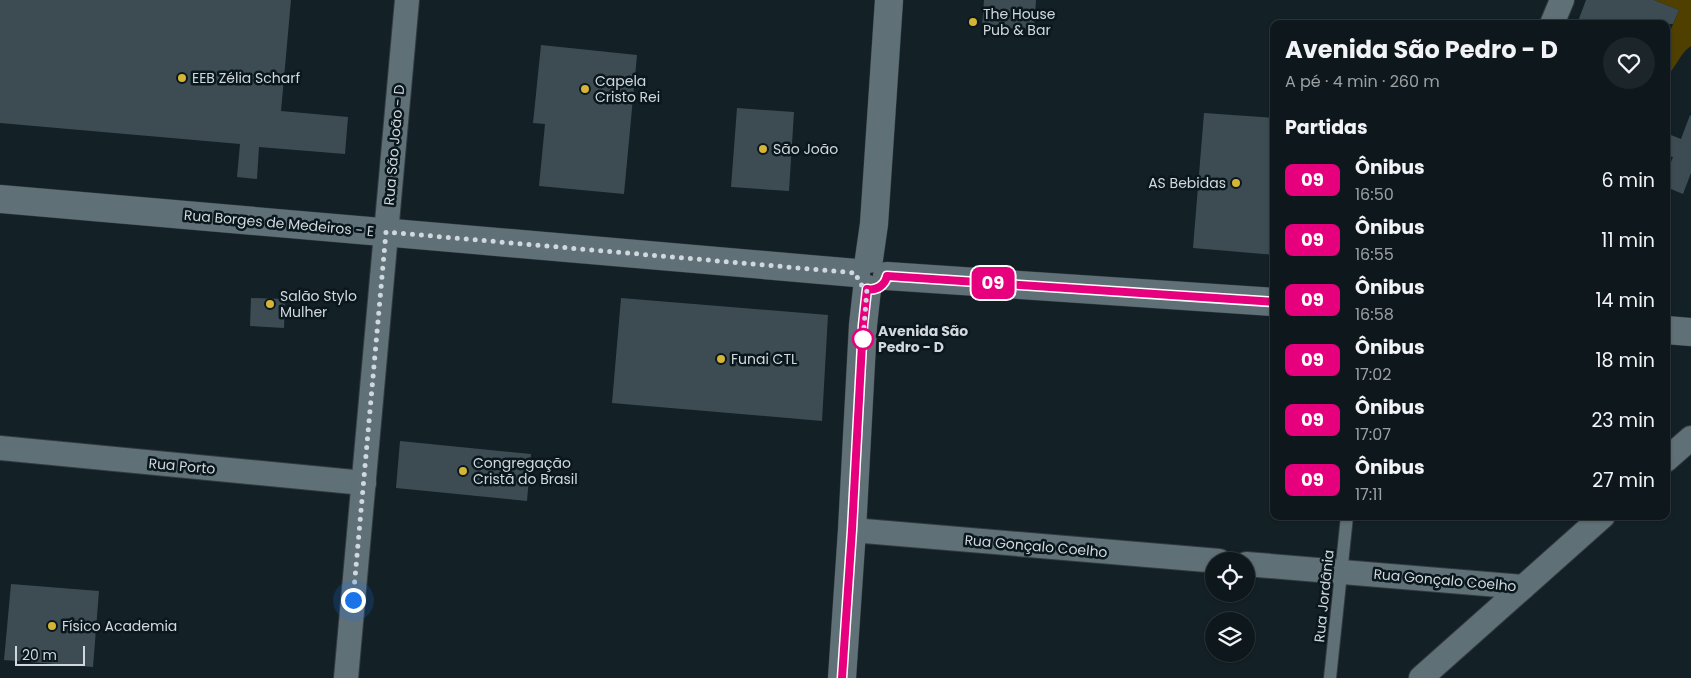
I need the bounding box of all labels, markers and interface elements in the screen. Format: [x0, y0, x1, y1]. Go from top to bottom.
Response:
place label: The House Pub & Bar [983, 4, 1056, 40]
marker: The House Pub & Bar [967, 16, 979, 28]
text: Avenida São Pedro - D [1285, 33, 1558, 66]
button: heart [1603, 37, 1655, 89]
place label: EEB Zélia Scharf [192, 68, 300, 88]
text: A pé · 4 min · 260 m [1285, 70, 1440, 93]
place label: Capela Cristo Rei [595, 71, 660, 107]
marker: EEB Zélia Scharf [176, 72, 188, 84]
marker: Capela Cristo Rei [579, 83, 591, 95]
street label: Rua São João - D [379, 84, 409, 206]
text: Partidas [1285, 114, 1368, 141]
place label: São João [773, 139, 838, 159]
marker: São João [757, 143, 769, 155]
text: Ônibus [1355, 154, 1425, 181]
text: 09 [1301, 167, 1324, 192]
text: 6 min [1601, 167, 1655, 194]
place label: AS Bebidas [1148, 173, 1226, 193]
marker: AS Bebidas [1230, 177, 1242, 189]
text: 16:50 [1355, 183, 1394, 206]
street label: Rua Borges de Medeiros - E [183, 205, 375, 241]
text: Ônibus [1355, 214, 1425, 241]
text: 09 [1301, 227, 1324, 252]
text: 11 min [1601, 227, 1655, 254]
text: 16:55 [1355, 243, 1394, 266]
line badge: 09 [970, 267, 1016, 299]
text: 09 [982, 270, 1004, 295]
text: Ônibus [1355, 274, 1425, 301]
place label: Salão Stylo Mulher [280, 286, 357, 322]
text: 09 [1301, 287, 1324, 312]
text: 14 min [1595, 287, 1655, 314]
marker: Salão Stylo Mulher [264, 298, 276, 310]
text: 16:58 [1355, 303, 1394, 326]
place label: Avenida São Pedro - D [878, 321, 968, 357]
marker: Avenida São Pedro - D [852, 328, 874, 350]
text: Ônibus [1355, 334, 1425, 361]
text: 09 [1301, 347, 1324, 372]
text: 18 min [1595, 347, 1655, 374]
place label: Funai CTL [731, 349, 797, 369]
marker: Funai CTL [715, 353, 727, 365]
text: 17:02 [1355, 363, 1392, 386]
text: Ônibus [1355, 394, 1425, 421]
text: 09 [1301, 407, 1324, 432]
text: 23 min [1591, 407, 1655, 434]
text: 17:07 [1355, 423, 1391, 446]
street label: Rua Porto [148, 453, 216, 479]
place label: Congregação Cristã do Brasil [473, 453, 578, 489]
text: Ônibus [1355, 454, 1425, 481]
marker: Congregação Cristã do Brasil [457, 465, 469, 477]
text: 09 [1301, 467, 1324, 492]
text: 27 min [1592, 467, 1655, 494]
text: 17:11 [1355, 483, 1383, 506]
street label: Rua Gonçalo Coelho [964, 530, 1108, 562]
street label: Rua Jordânia [1309, 549, 1339, 643]
map controls [1205, 552, 1255, 662]
button: locate [1205, 552, 1255, 602]
street label: Rua Gonçalo Coelho [1373, 564, 1517, 596]
your location [341, 588, 366, 613]
button: layers [1205, 612, 1255, 662]
place label: Físico Academia [62, 616, 177, 636]
marker: Físico Academia [46, 620, 58, 632]
scale bar [15, 643, 85, 666]
text: 20 m [22, 645, 57, 665]

